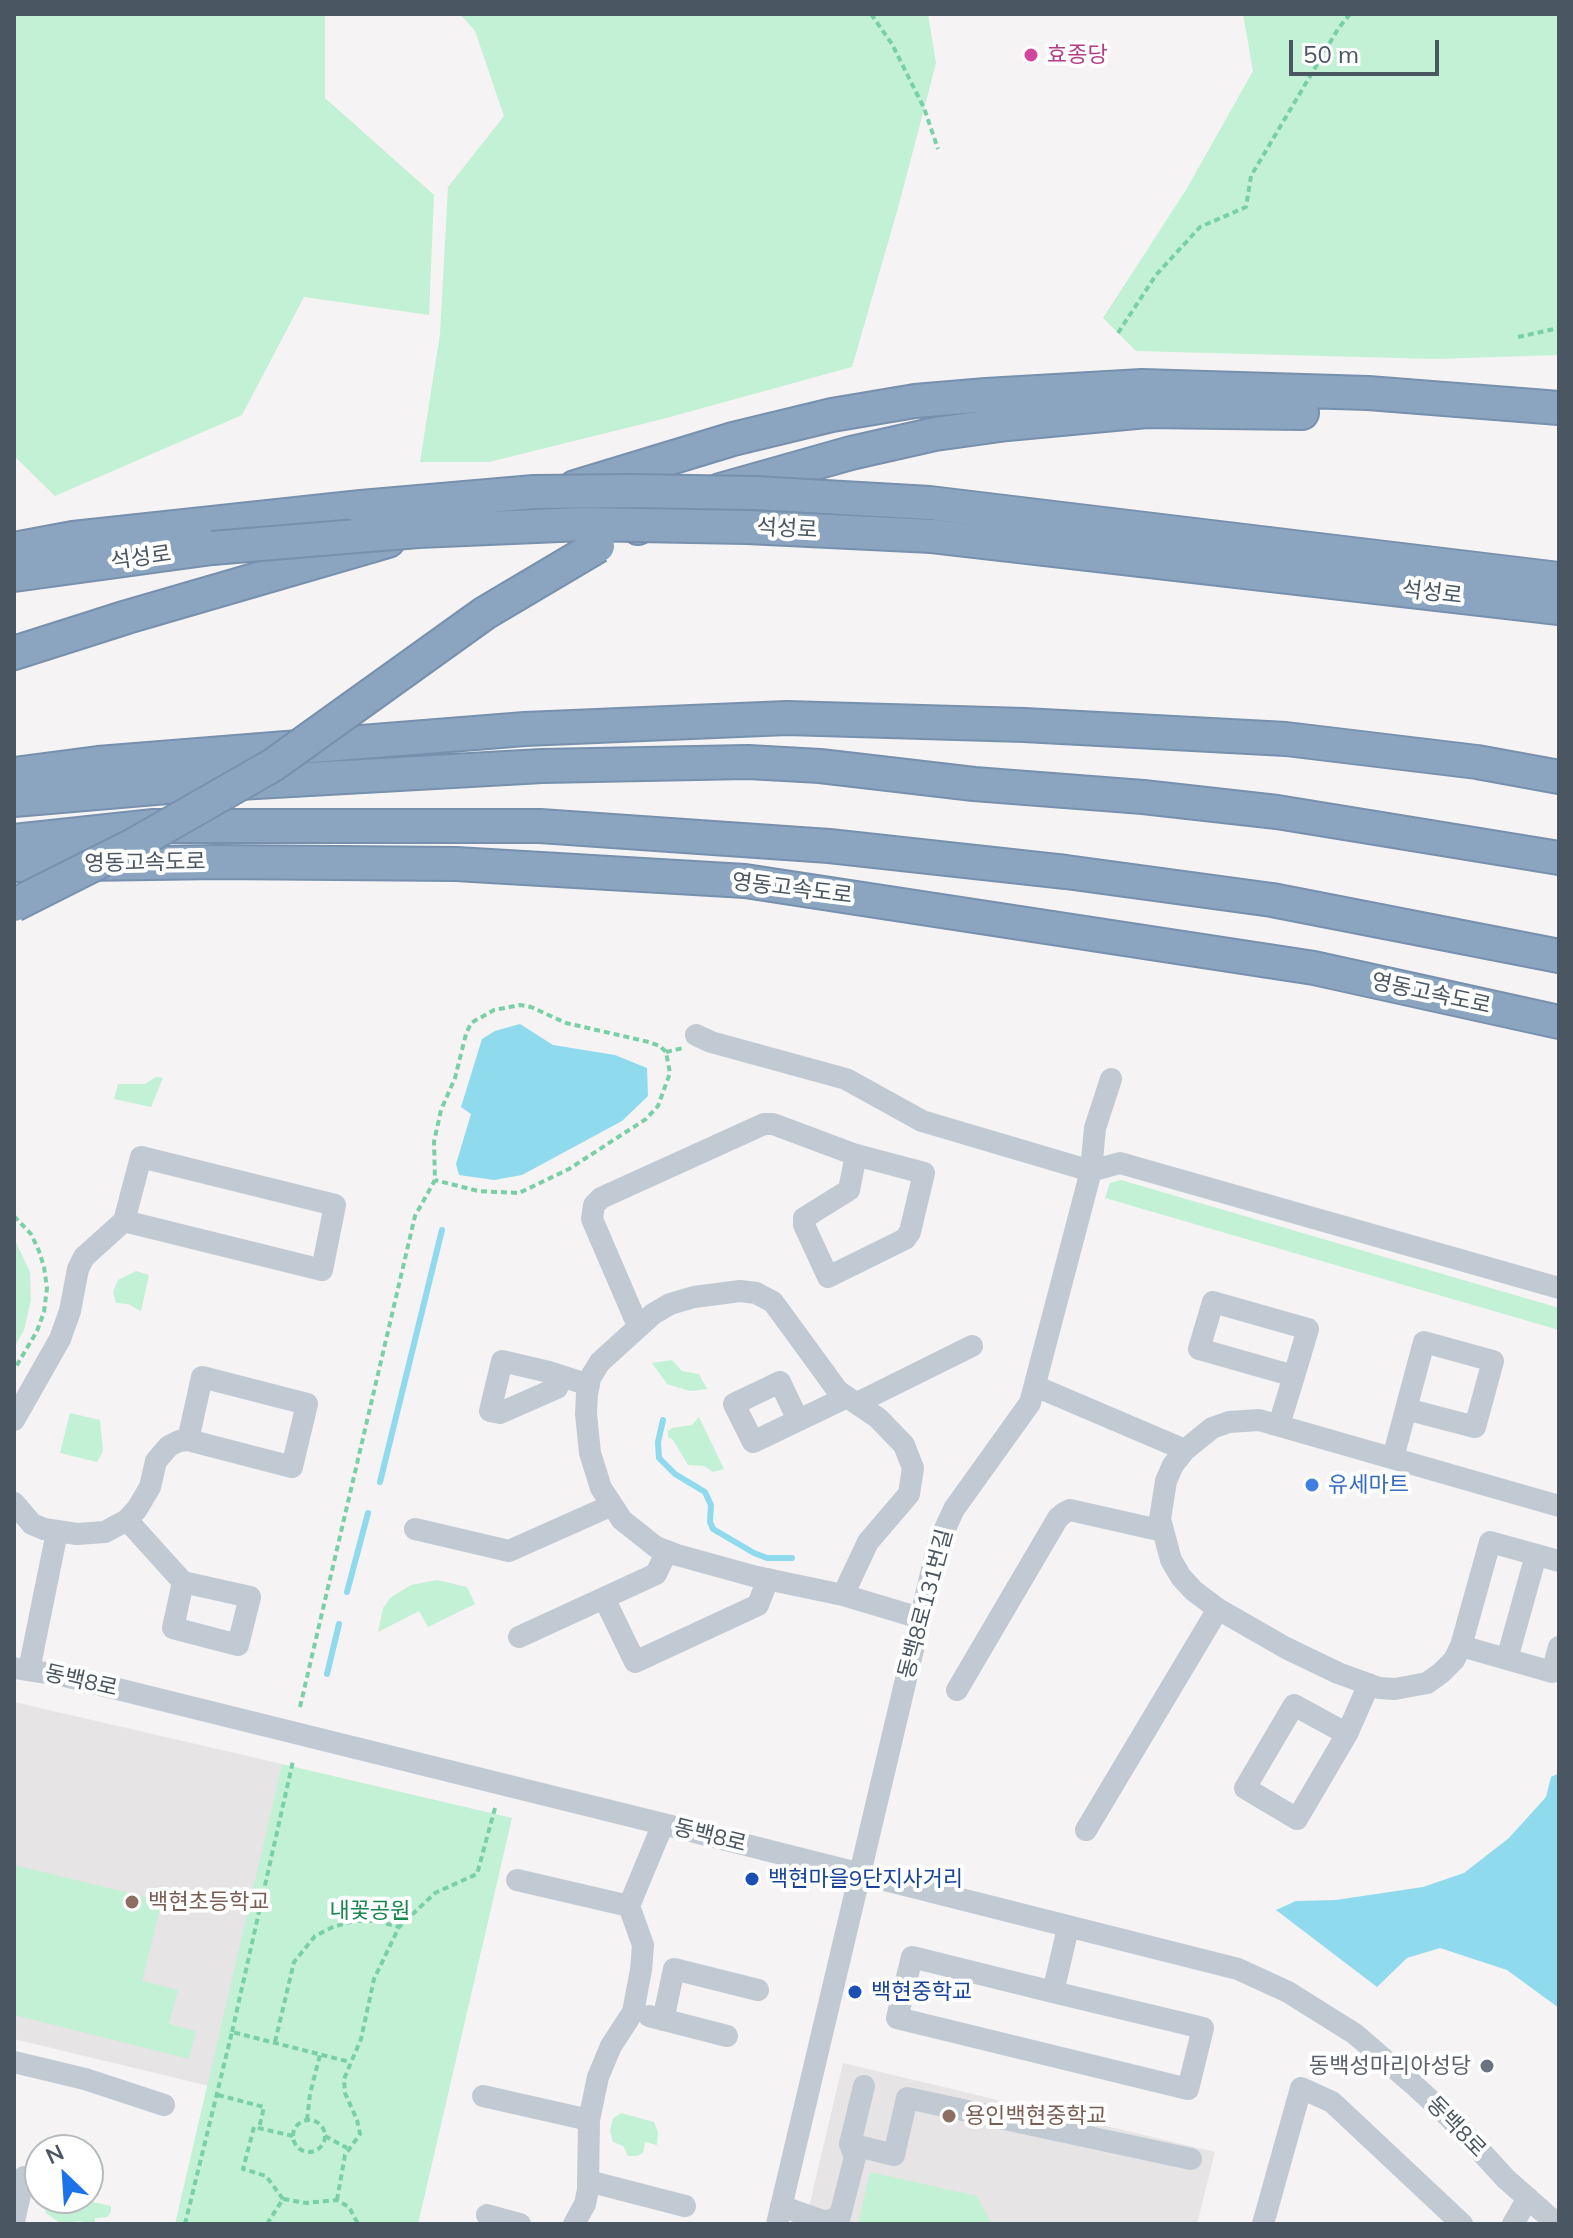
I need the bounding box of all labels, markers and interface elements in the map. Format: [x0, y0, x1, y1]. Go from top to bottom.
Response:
scale bar [1293, 24, 1443, 74]
text: 50 m [1303, 39, 1359, 69]
place label: 효종당 [1047, 42, 1108, 68]
marker: 효종당 [1022, 46, 1040, 64]
street label: 석성로 [756, 514, 818, 544]
street label: 석성로 [109, 541, 173, 575]
street label: 석성로 [1400, 576, 1464, 610]
street label: 영동고속도로 [84, 849, 206, 877]
street label: 영동고속도로 [730, 868, 854, 910]
street label: 영동고속도로 [1369, 968, 1493, 1020]
place label: 유세마트 [1328, 1472, 1409, 1498]
marker: 유세마트 [1303, 1476, 1321, 1494]
street label: 동백8로131번길 [893, 1526, 959, 1682]
street label: 동백8로 [42, 1660, 120, 1702]
street label: 동백8로 [671, 1814, 749, 1858]
place label: 백현마을9단지사거리 [768, 1866, 963, 1892]
marker: 백현마을9단지사거리 [743, 1870, 761, 1888]
place label: 백현초등학교 [148, 1889, 269, 1915]
marker: 백현초등학교 [123, 1893, 141, 1911]
park label: 내꽃공원 [330, 1898, 410, 1924]
place label: 백현중학교 [871, 1979, 972, 2005]
marker: 백현중학교 [846, 1983, 864, 2001]
place label: 동백성마리아성당 [1309, 2053, 1471, 2079]
marker: 동백성마리아성당 [1478, 2057, 1496, 2075]
street label: 동백8로 [1421, 2091, 1491, 2163]
place label: 용인백현중학교 [965, 2103, 1107, 2129]
marker: 용인백현중학교 [940, 2107, 958, 2125]
north arrow [24, 2134, 104, 2214]
text: N [41, 2138, 68, 2170]

